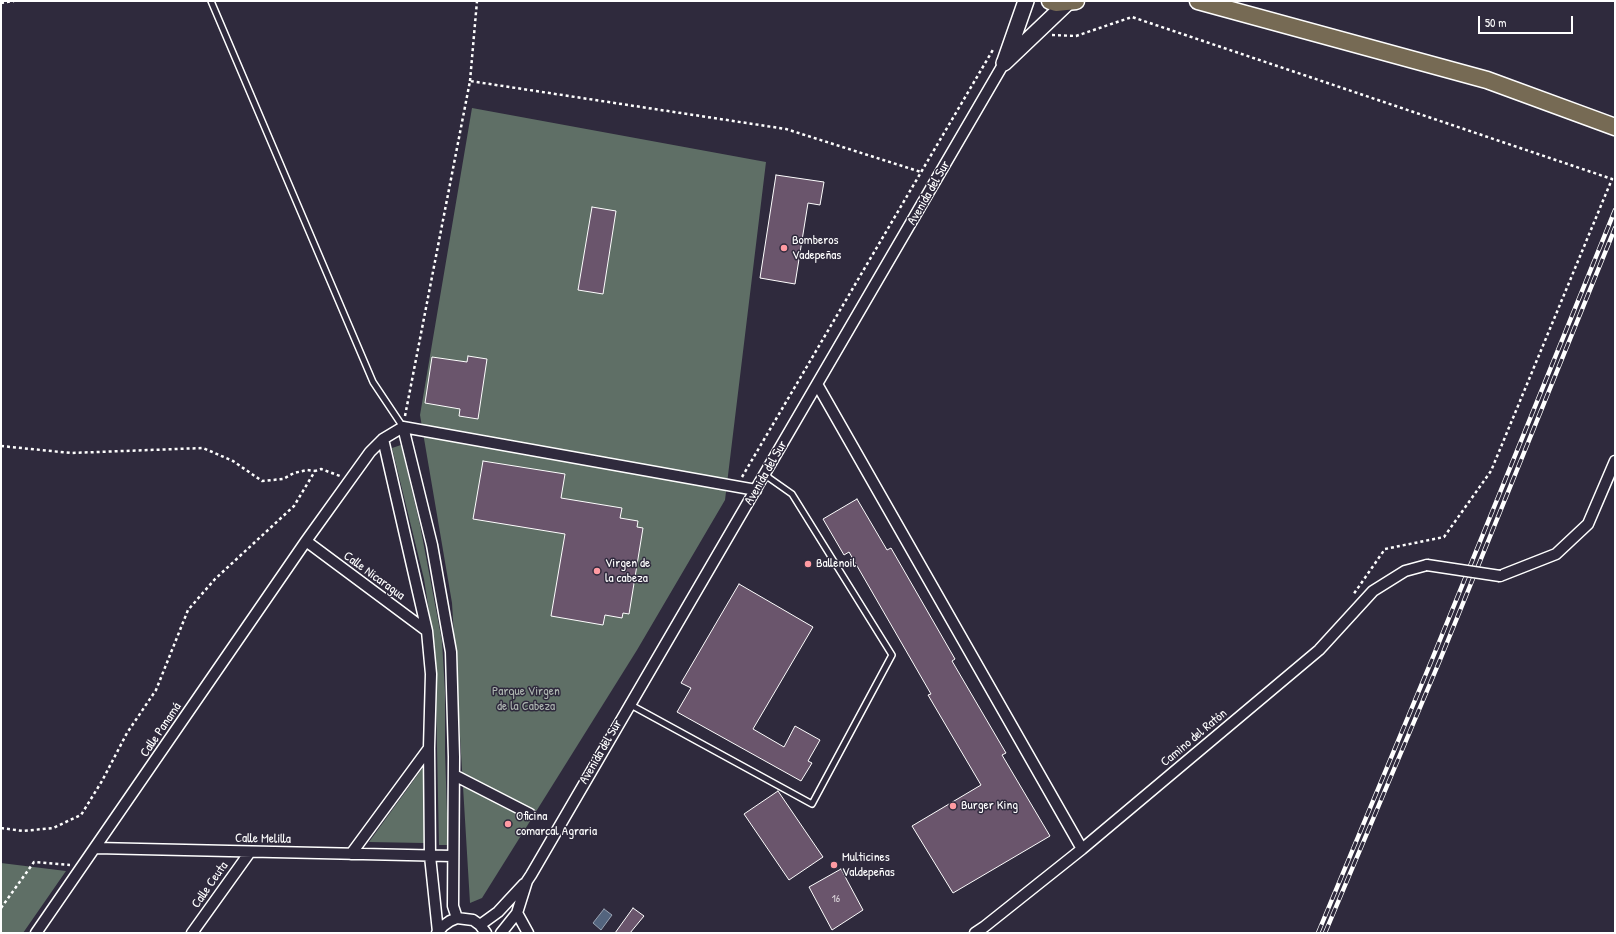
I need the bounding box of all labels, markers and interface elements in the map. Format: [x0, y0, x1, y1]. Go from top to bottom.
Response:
scale bar [1480, 8, 1575, 34]
text: 50 m [1485, 14, 1506, 31]
street label: Avenida del Sur [904, 158, 954, 228]
place label: Bomberos Vadepeñas [792, 233, 841, 264]
marker: Bomberos Vadepeñas [779, 243, 789, 253]
street label: Avenida del Sur [741, 438, 791, 508]
street label: Calle Nicaragua [340, 548, 408, 604]
place label: Virgen de la cabeza [605, 556, 650, 587]
place label: Ballenoil [816, 556, 856, 572]
marker: Ballenoil [803, 559, 813, 569]
marker: Virgen de la cabeza [592, 566, 602, 576]
park label: Parque Virgen de la Cabeza [492, 684, 560, 715]
street label: Calle Panamá [137, 700, 185, 760]
street label: Camino del Ratón [1158, 706, 1230, 770]
street label: Avenida del Sur [576, 717, 626, 787]
place label: Burger King [961, 798, 1018, 814]
marker: Burger King [948, 801, 958, 811]
place label: Oficina comarcal Agraria [516, 809, 597, 840]
marker: Oficina comarcal Agraria [503, 819, 513, 829]
street label: Calle Melilla [235, 831, 291, 847]
place label: Multicines Valdepeñas [842, 850, 895, 881]
street label: Calle Ceuta [188, 859, 232, 911]
marker: Multicines Valdepeñas [829, 860, 839, 870]
house number: 16 [832, 892, 840, 906]

